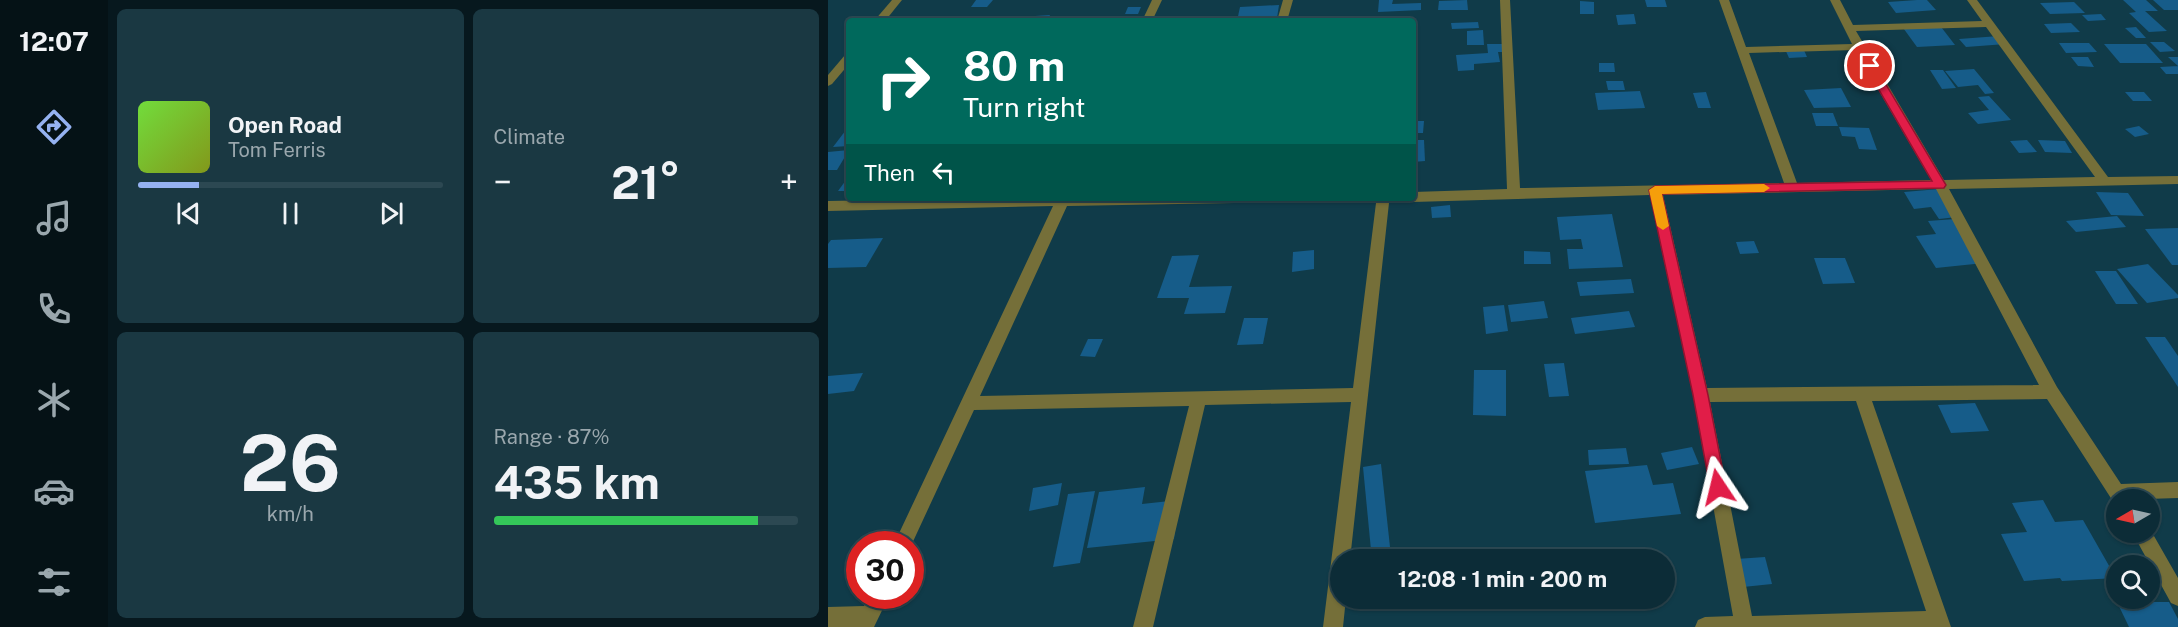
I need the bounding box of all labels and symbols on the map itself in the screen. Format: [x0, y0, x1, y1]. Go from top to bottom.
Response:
pin [1844, 40, 1895, 91]
position arrow [1686, 455, 1750, 519]
north arrow [2106, 489, 2160, 543]
speed limit sign: 30 [846, 531, 924, 609]

